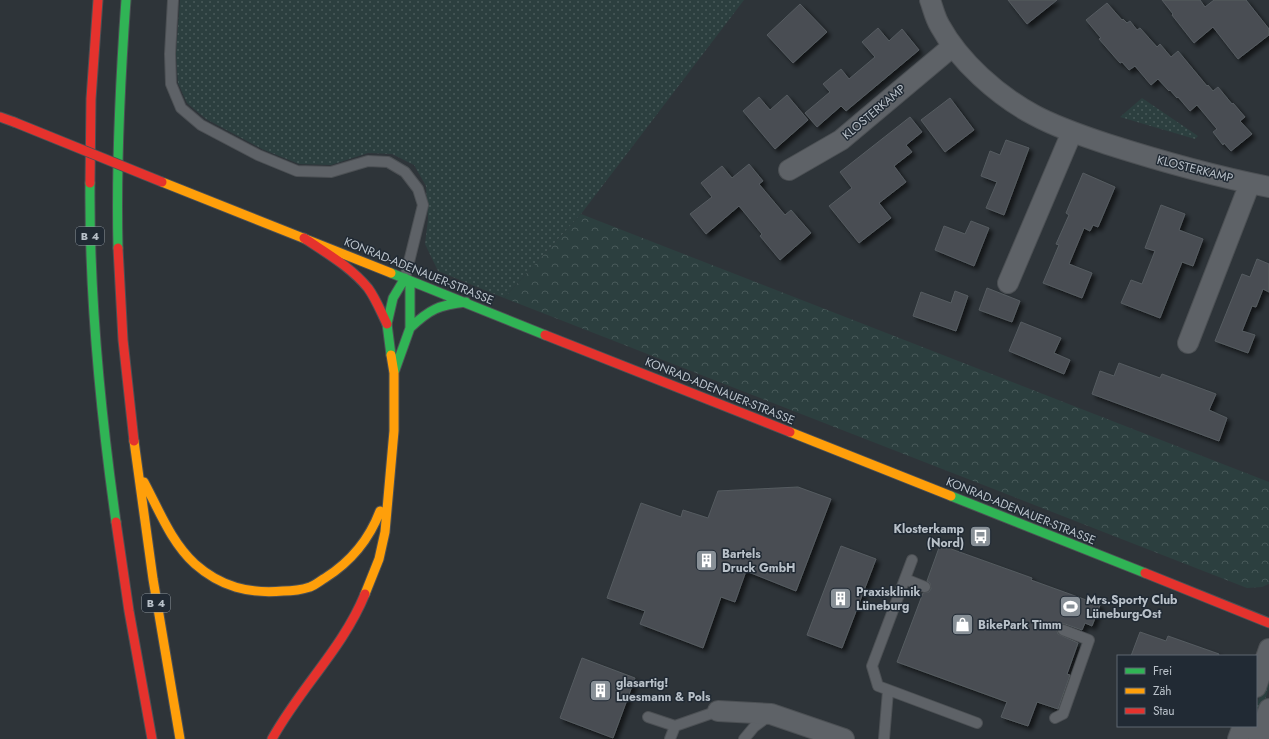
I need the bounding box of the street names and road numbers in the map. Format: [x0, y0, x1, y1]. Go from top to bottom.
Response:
street label: KLOSTERKAMP [838, 80, 910, 144]
street label: KLOSTERKAMP [1155, 151, 1235, 187]
road number: B 4 [76, 227, 104, 245]
street label: KONRAD-ADENAUER-STRASSE [341, 233, 497, 309]
street label: KONRAD-ADENAUER-STRASSE [642, 353, 798, 429]
street label: KONRAD-ADENAUER-STRASSE [943, 473, 1099, 549]
road number: B 4 [142, 594, 170, 612]

